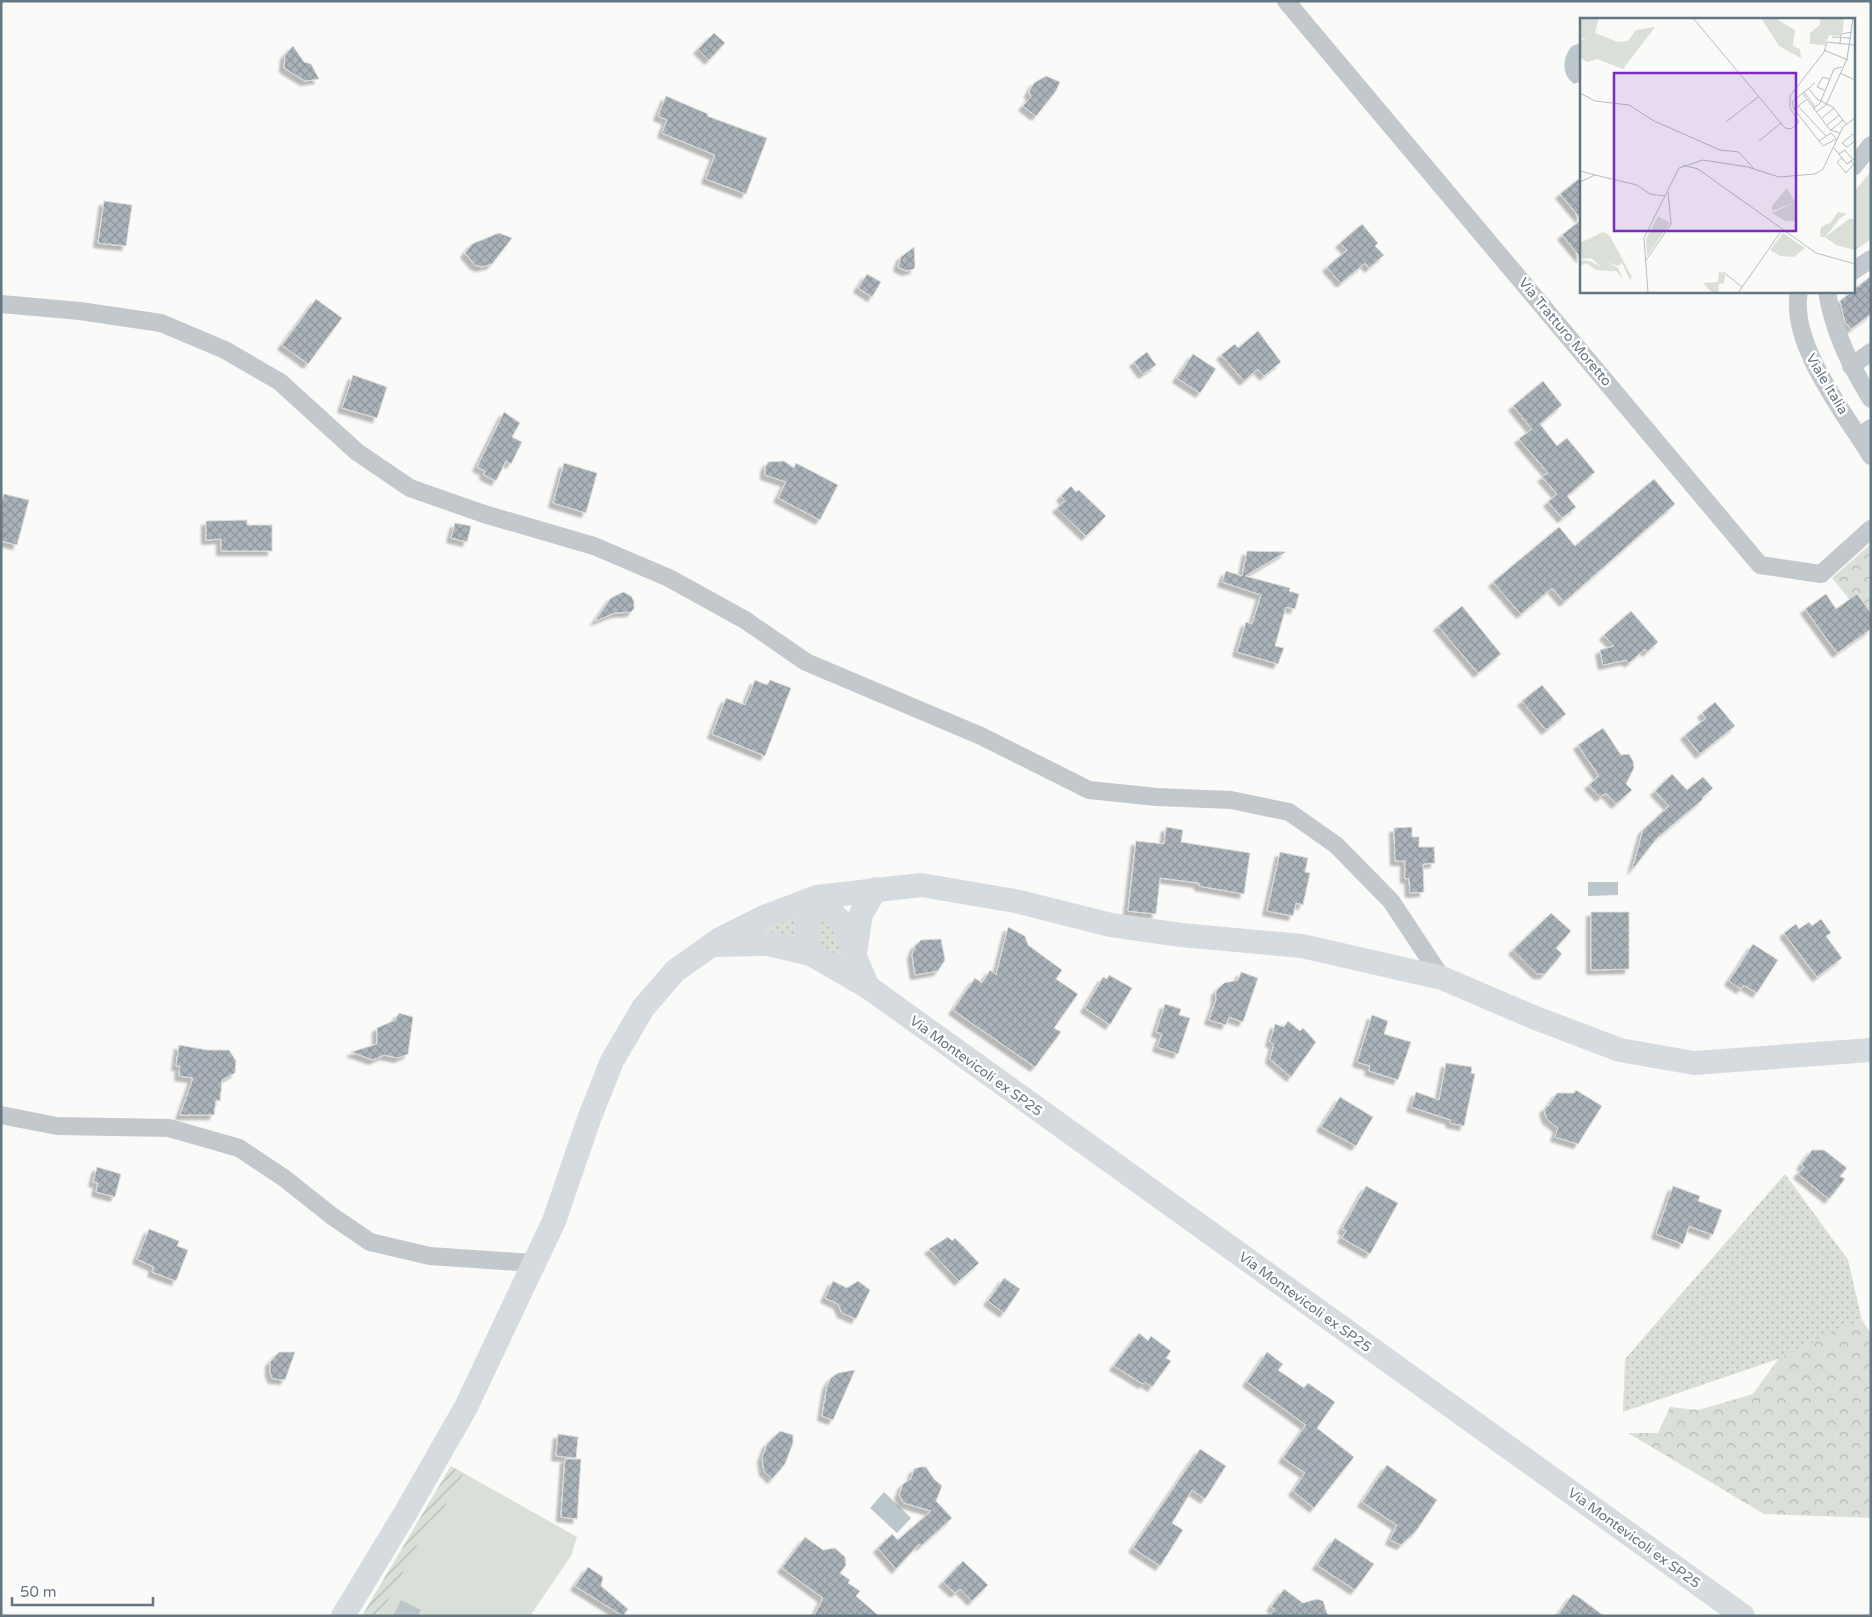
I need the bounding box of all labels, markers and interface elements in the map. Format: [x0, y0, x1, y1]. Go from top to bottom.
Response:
inset map [1580, 18, 1854, 292]
street label: Via Tratturo Moretto [1515, 274, 1615, 390]
street label: Viale Italia [1802, 351, 1852, 417]
street label: Via Montevicoli ex SP25 [906, 1012, 1046, 1120]
street label: Via Montevicoli ex SP25 [1235, 1248, 1375, 1356]
street label: Via Montevicoli ex SP25 [1564, 1484, 1704, 1592]
scale bar [12, 1574, 154, 1606]
text: 50 m [20, 1583, 57, 1601]

